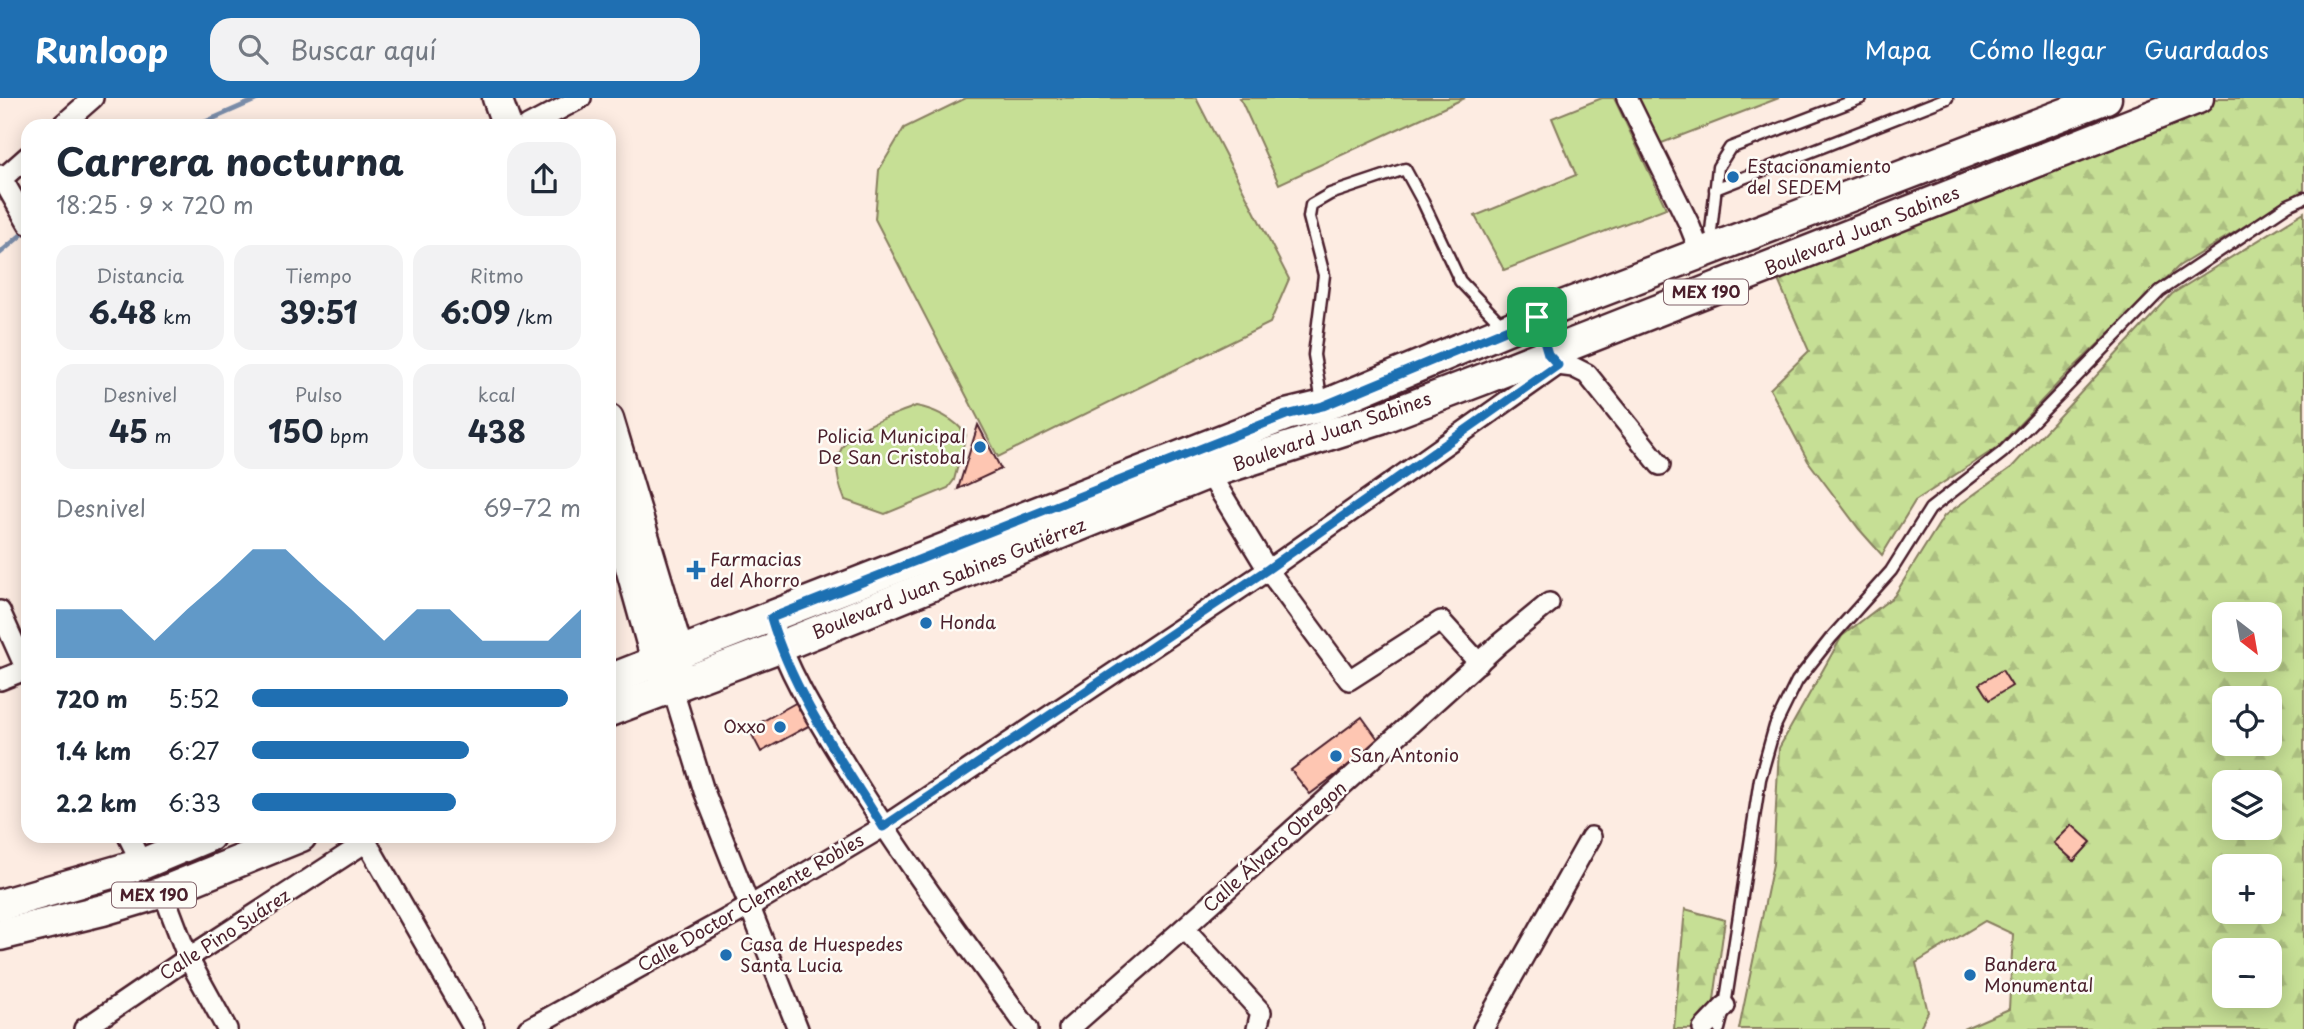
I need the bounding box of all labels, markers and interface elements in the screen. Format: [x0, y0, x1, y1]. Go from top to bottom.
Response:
search box [210, 18, 700, 81]
text: Runloop [35, 24, 168, 74]
icon: search [234, 30, 272, 68]
text: Buscar aquí [290, 30, 436, 69]
text: Mapa [1865, 31, 1931, 67]
text: Cómo llegar [1969, 31, 2106, 67]
text: Guardados [2144, 31, 2269, 67]
text: Carrera nocturna [56, 132, 404, 189]
button: share [507, 142, 581, 216]
place label: Estacionamiento del SEDEM [1747, 152, 1891, 200]
marker: Estacionamiento del SEDEM [1725, 169, 1741, 185]
street label: Boulevard Juan Sabines [1760, 178, 1963, 281]
text: 18:25 · 9 × 720 m [56, 187, 254, 222]
text: Distancia [96, 261, 184, 289]
text: Tiempo [285, 261, 352, 289]
text: Ritmo [470, 261, 524, 289]
road number: MEX 190 [1664, 280, 1748, 304]
pin [1507, 287, 1567, 347]
text: 6.48 [89, 289, 157, 334]
text: 39:51 [279, 289, 358, 334]
text: 6:09 [441, 289, 511, 334]
icon: arrive [1518, 298, 1556, 336]
text: km [157, 302, 192, 330]
text: /km [511, 302, 553, 330]
text: Desnivel [103, 380, 177, 408]
text: Pulso [295, 380, 342, 408]
text: kcal [478, 380, 516, 408]
street label: Boulevard Juan Sabines [1229, 384, 1434, 477]
text: 45 [109, 408, 148, 453]
text: 150 [268, 408, 324, 453]
text: 438 [468, 408, 526, 453]
text: m [148, 421, 172, 449]
text: bpm [324, 421, 369, 449]
place label: Policia Municipal De San Cristobal [817, 422, 966, 470]
marker: Policia Municipal De San Cristobal [972, 439, 988, 455]
text: Desnivel [56, 490, 146, 525]
text: 69–72 m [483, 490, 581, 525]
street label: Boulevard Juan Sabines Gutiérrez [808, 510, 1090, 645]
place label: Farmacias del Ahorro [710, 545, 801, 593]
marker: Farmacias del Ahorro [688, 562, 704, 578]
north arrow [2212, 602, 2282, 672]
map controls [2212, 602, 2282, 1008]
place label: Honda [940, 608, 996, 635]
marker: Honda [918, 615, 934, 631]
text: 720 m [56, 681, 128, 716]
text: 5:52 [168, 681, 220, 716]
button: locate [2212, 686, 2282, 756]
place label: Oxxo [723, 712, 766, 739]
marker: Oxxo [772, 719, 788, 735]
text: 1.4 km [56, 733, 131, 768]
text: 6:27 [168, 733, 219, 768]
place label: San Antonio [1350, 741, 1459, 768]
marker: San Antonio [1328, 748, 1344, 764]
button: layers [2212, 770, 2282, 840]
street label: Calle Álvaro Obregon [1196, 774, 1352, 918]
text: 2.2 km [56, 785, 137, 820]
text: 6:33 [168, 785, 221, 820]
street label: Calle Doctor Clemente Robles [632, 826, 868, 978]
button: + [2212, 854, 2282, 924]
street label: Calle Pino Suárez [154, 881, 295, 986]
road number: MEX 190 [112, 882, 196, 908]
place label: Casa de Huespedes Santa Lucia [740, 930, 903, 978]
button: − [2212, 938, 2282, 1008]
marker: Casa de Huespedes Santa Lucia [718, 947, 734, 963]
place label: Bandera Monumental [1984, 950, 2093, 998]
marker: Bandera Monumental [1962, 967, 1978, 983]

